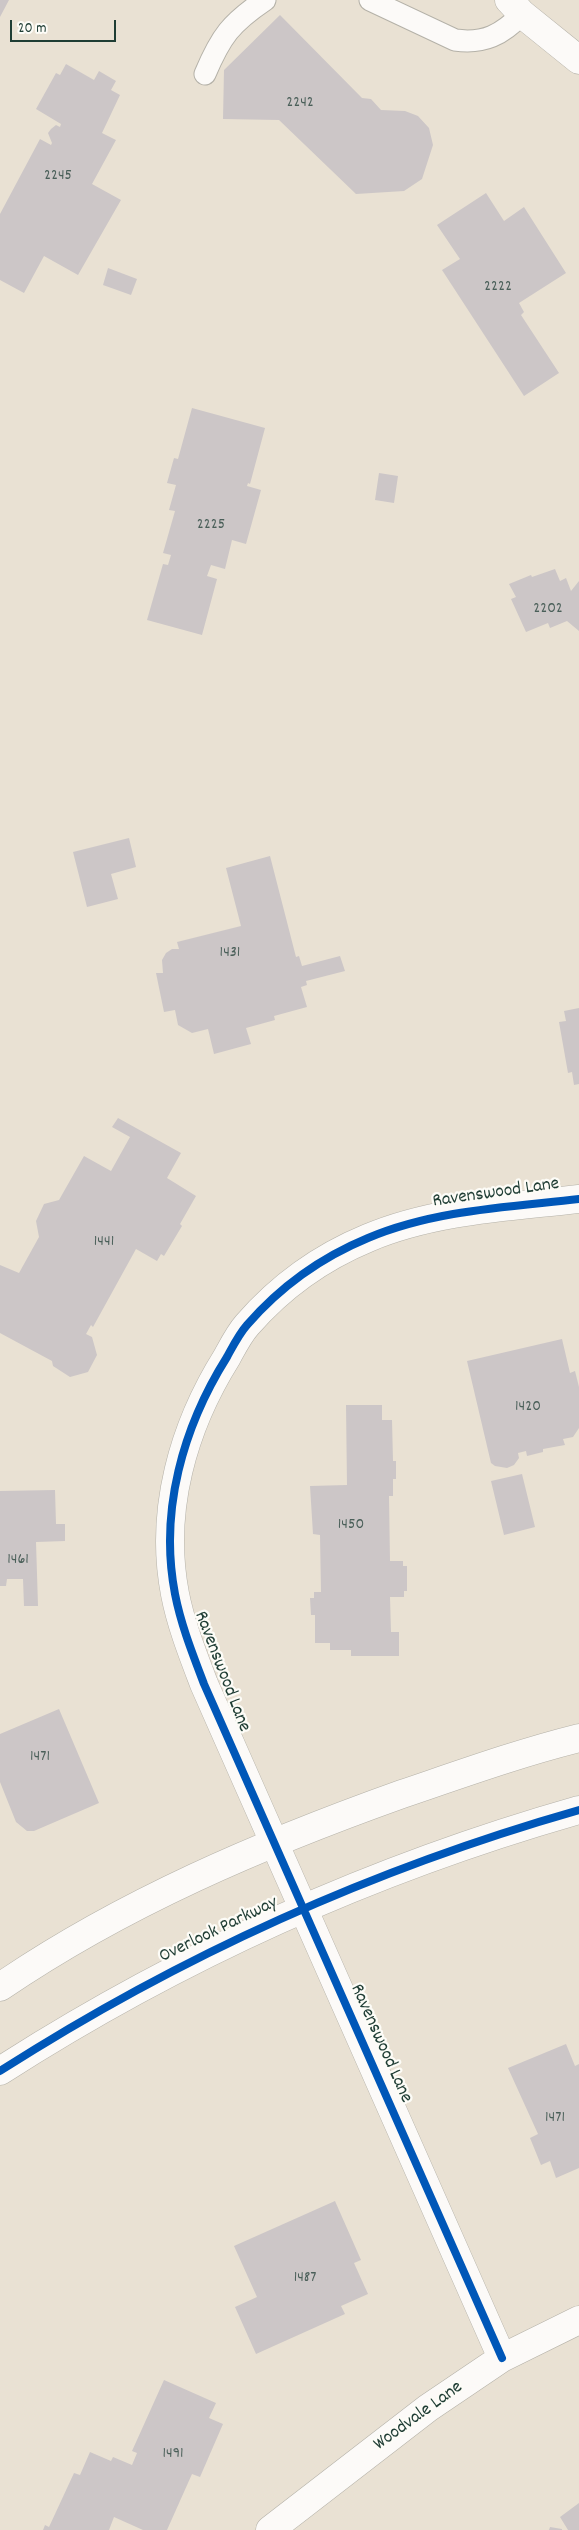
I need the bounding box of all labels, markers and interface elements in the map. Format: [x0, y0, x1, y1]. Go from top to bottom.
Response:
scale bar [12, 10, 119, 42]
text: 20 m [18, 18, 46, 40]
house number: 2242 [286, 94, 314, 114]
house number: 2245 [44, 167, 72, 187]
house number: 2222 [484, 278, 512, 298]
house number: 2225 [197, 516, 225, 536]
house number: 2202 [533, 600, 563, 620]
house number: 1431 [220, 944, 240, 964]
street label: Ravenswood Lane [431, 1174, 561, 1214]
house number: 1441 [94, 1233, 114, 1253]
house number: 1420 [515, 1398, 541, 1418]
house number: 1450 [338, 1516, 364, 1536]
house number: 1461 [7, 1551, 29, 1571]
street label: Ravenswood Lane [188, 1608, 254, 1736]
house number: 1471 [30, 1748, 50, 1768]
street label: Overlook Parkway [156, 1892, 282, 1970]
street label: Ravenswood Lane [344, 1981, 416, 2107]
house number: 1471 [545, 2109, 565, 2129]
house number: 1487 [294, 2269, 316, 2289]
street label: Woodvale Lane [370, 2377, 468, 2457]
house number: 1491 [163, 2445, 183, 2465]

